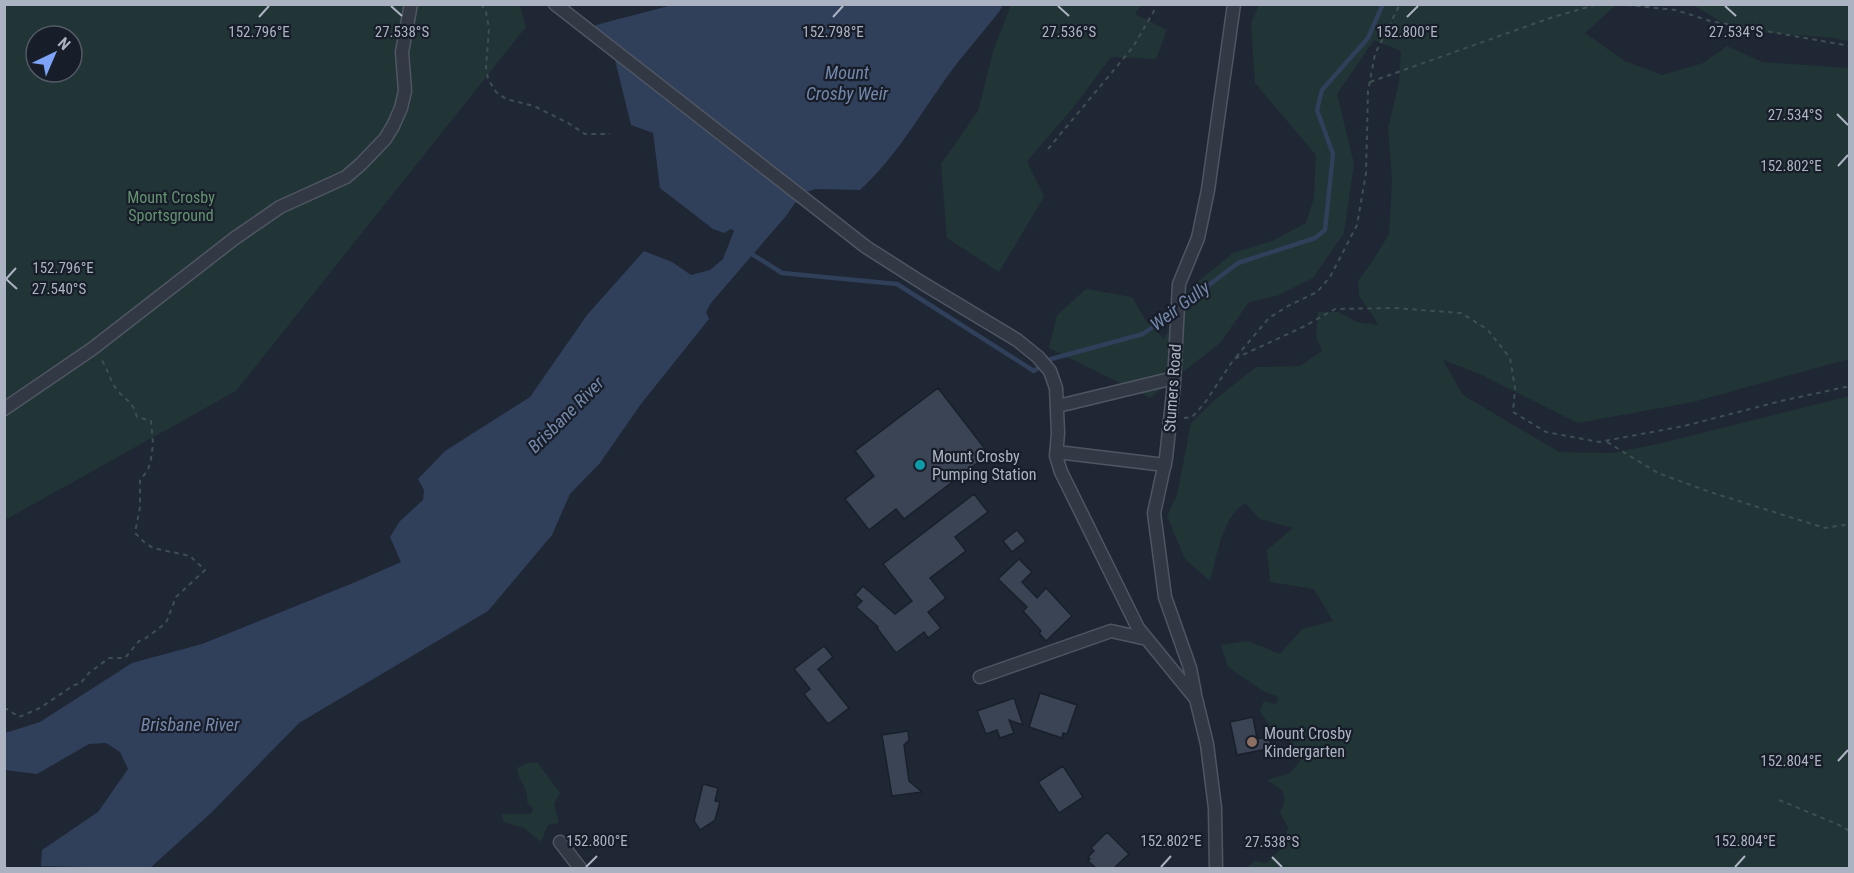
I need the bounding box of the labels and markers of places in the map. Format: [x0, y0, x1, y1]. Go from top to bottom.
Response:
place label: Mount Crosby Pumping Station [932, 447, 1036, 484]
marker: Mount Crosby Pumping Station [913, 458, 927, 472]
place label: Mount Crosby Kindergarten [1264, 724, 1352, 761]
marker: Mount Crosby Kindergarten [1245, 735, 1259, 749]

